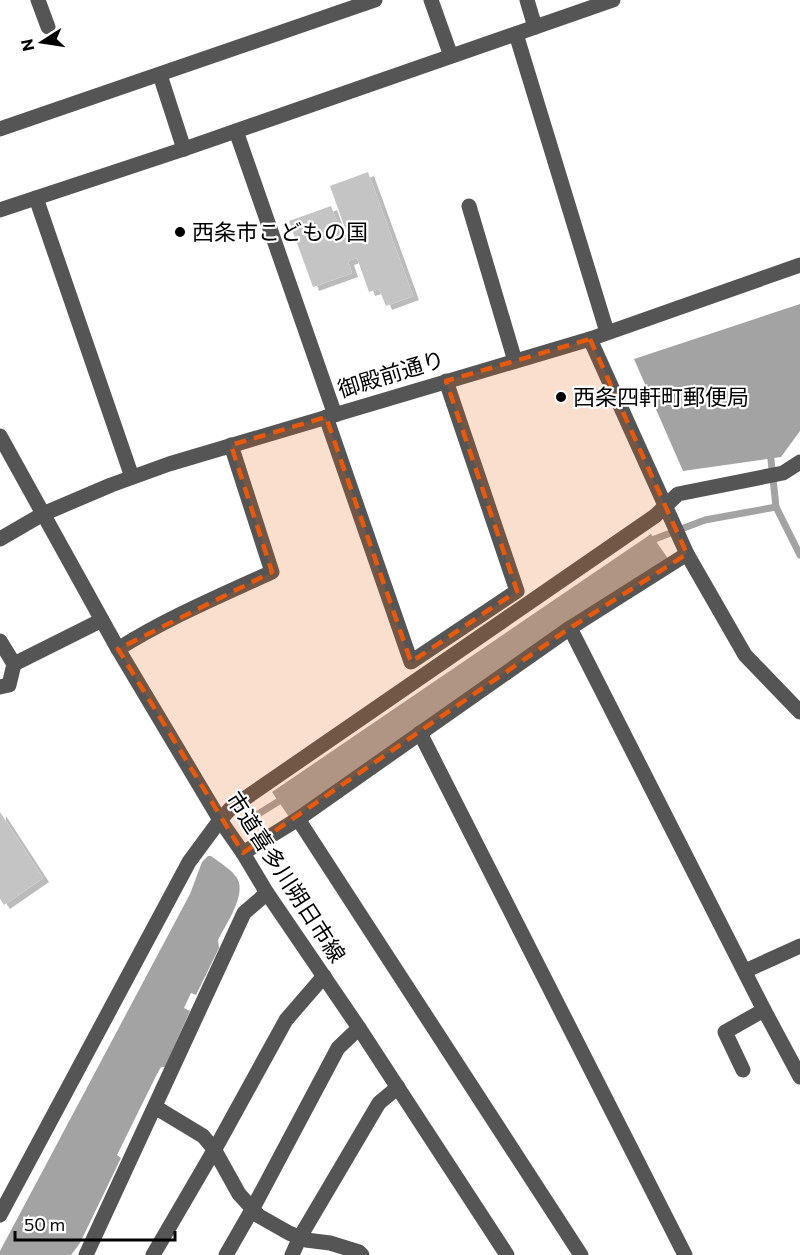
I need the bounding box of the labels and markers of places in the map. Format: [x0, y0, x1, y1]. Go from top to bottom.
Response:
place label: 西条市こどもの国 [192, 218, 368, 245]
marker: 西条市こどもの国 [173, 225, 187, 239]
place label: 西条四軒町郵便局 [573, 383, 749, 410]
marker: 西条四軒町郵便局 [554, 390, 568, 404]

